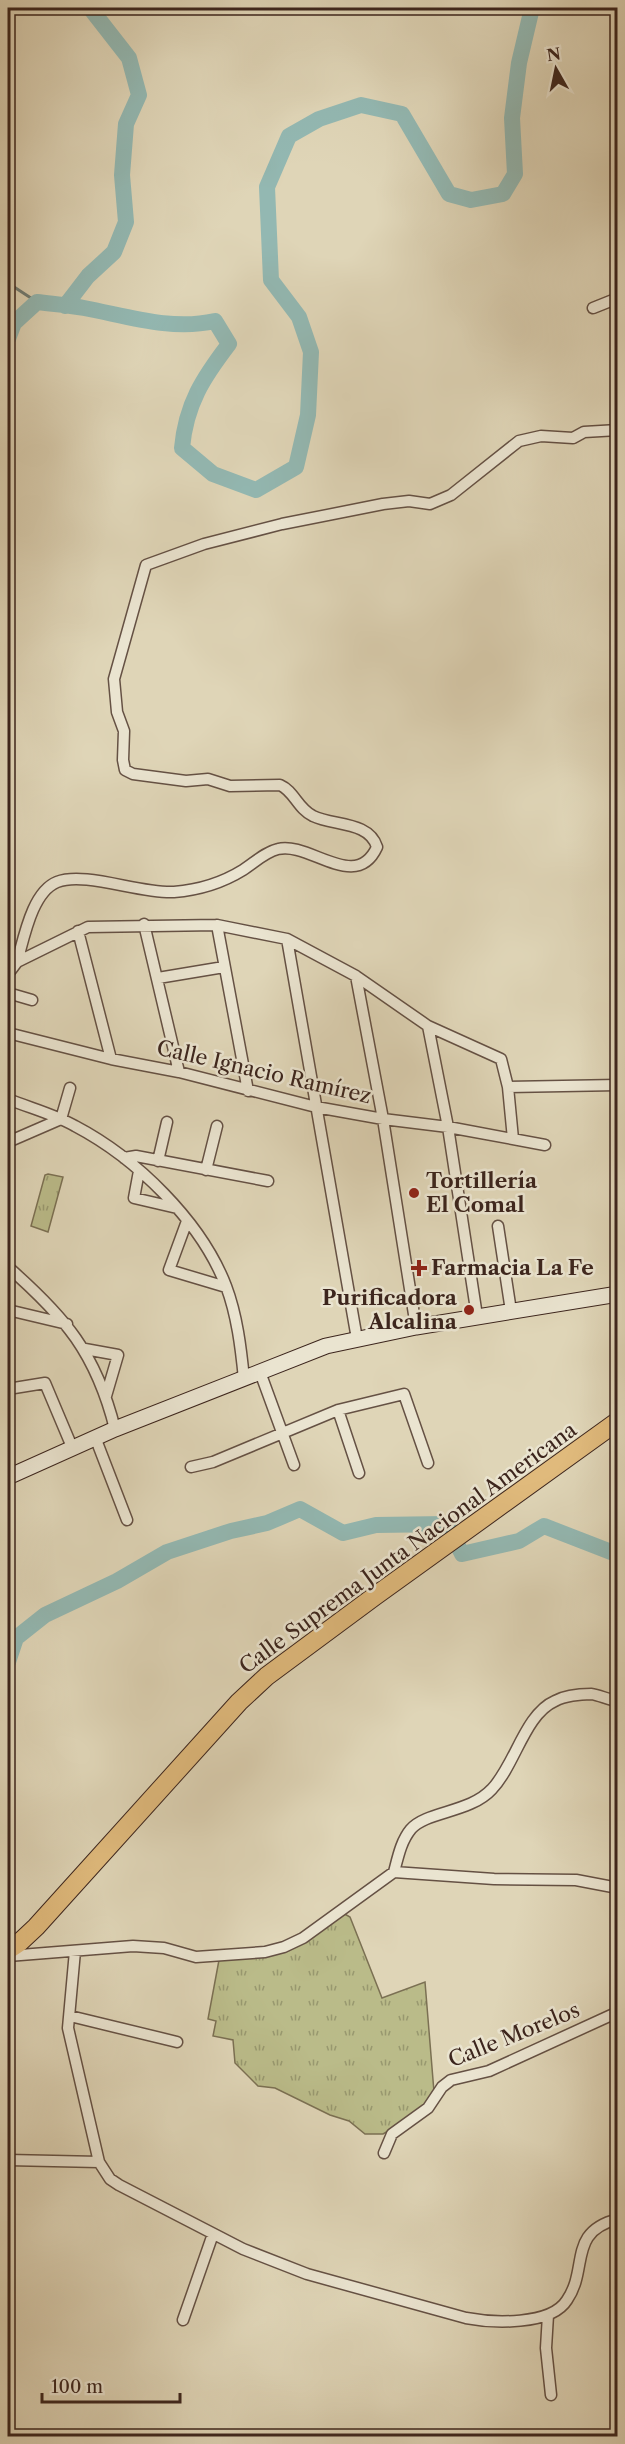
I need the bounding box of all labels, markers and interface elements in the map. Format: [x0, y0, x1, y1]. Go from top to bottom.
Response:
north arrow [526, 39, 586, 99]
text: N [545, 43, 562, 65]
street label: Calle Ignacio Ramírez [154, 1035, 374, 1108]
place label: Tortillería El Comal [426, 1168, 538, 1217]
marker: Tortillería El Comal [407, 1186, 421, 1200]
place label: Farmacia La Fe [431, 1255, 594, 1280]
marker: Farmacia La Fe [412, 1261, 426, 1275]
place label: Purificadora Alcalina [322, 1285, 458, 1334]
marker: Purificadora Alcalina [462, 1303, 476, 1317]
street label: Calle Suprema Junta Nacional Americana [234, 1416, 582, 1678]
street label: Calle Morelos [445, 1997, 583, 2072]
scale bar [42, 2366, 180, 2404]
text: 100 m [51, 2376, 103, 2398]

